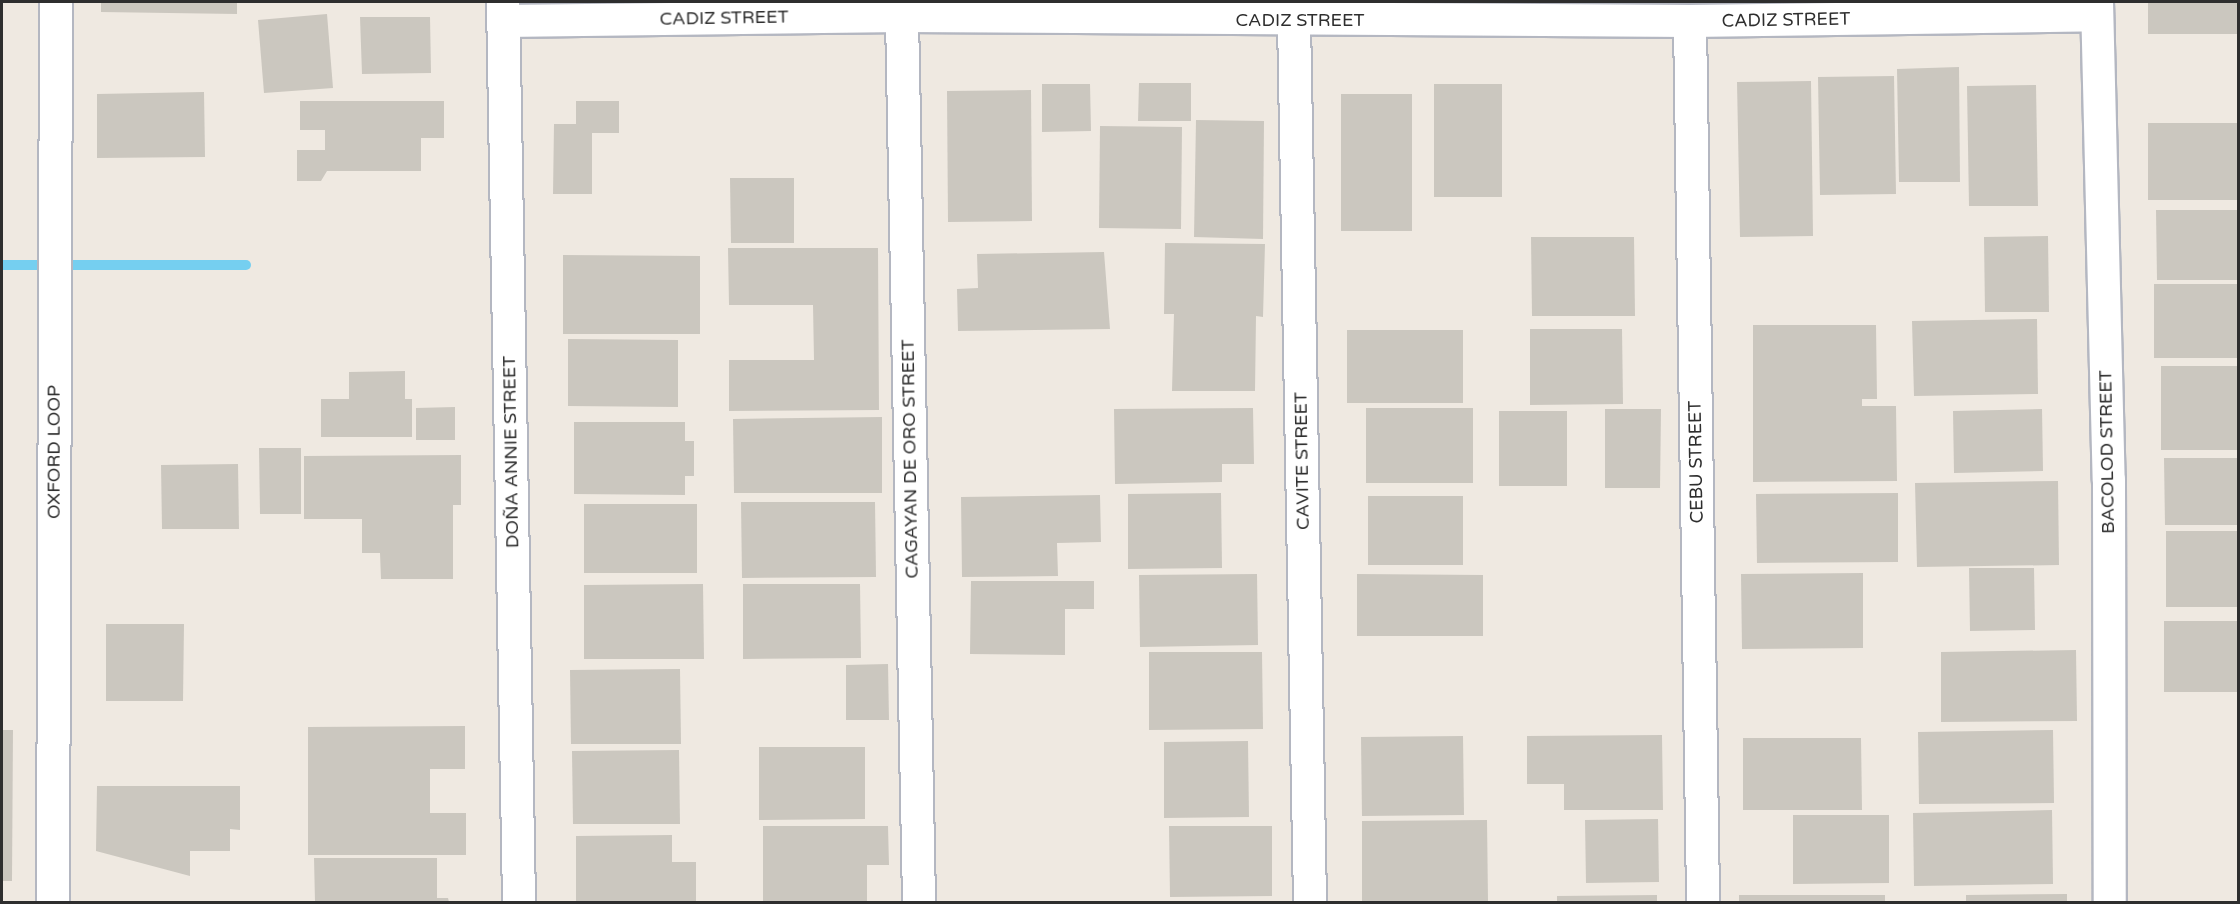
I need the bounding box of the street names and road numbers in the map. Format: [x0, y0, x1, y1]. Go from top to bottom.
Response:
street label: CADIZ STREET [659, 6, 789, 30]
street label: CADIZ STREET [1721, 8, 1851, 32]
street label: CADIZ STREET [1236, 9, 1364, 31]
street label: CAGAYAN DE ORO STREET [897, 339, 923, 579]
street label: DOÑA ANNIE STREET [499, 356, 523, 548]
street label: BACOLOD STREET [2095, 370, 2119, 534]
street label: OXFORD LOOP [43, 385, 65, 519]
street label: CAVITE STREET [1290, 392, 1314, 530]
street label: CEBU STREET [1684, 400, 1708, 524]

